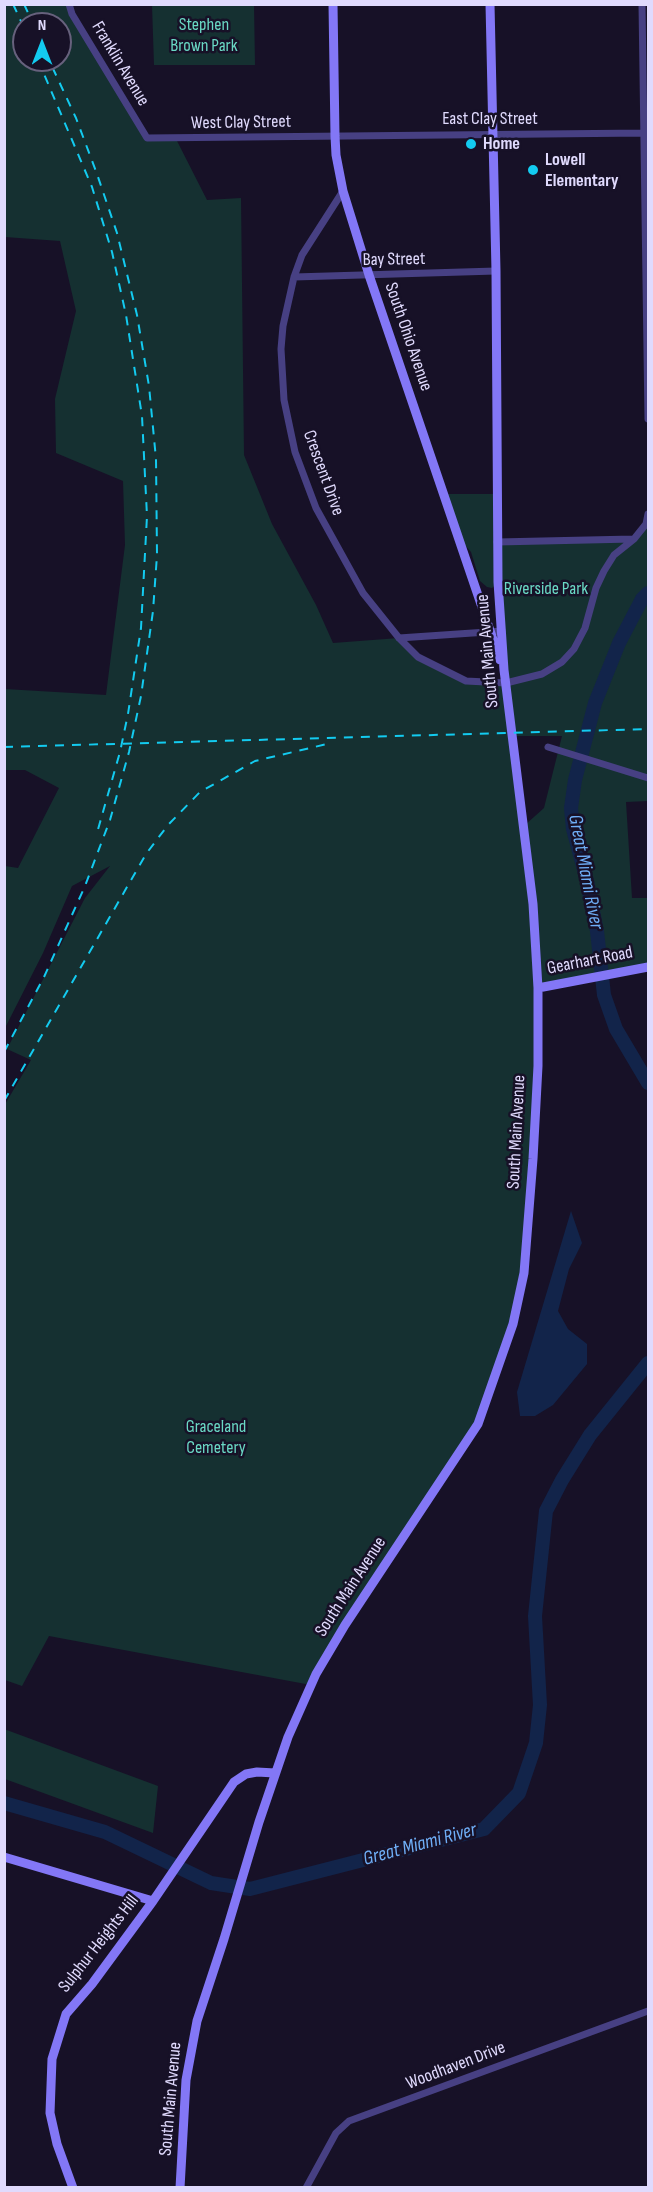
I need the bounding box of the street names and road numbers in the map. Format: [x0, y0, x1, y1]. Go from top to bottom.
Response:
street label: Franklin Avenue [86, 18, 154, 110]
street label: East Clay Street [442, 108, 538, 130]
street label: West Clay Street [191, 111, 291, 135]
street label: Bay Street [362, 249, 426, 271]
street label: South Ohio Avenue [379, 280, 437, 394]
street label: Crescent Drive [298, 427, 348, 519]
street label: South Main Avenue [472, 593, 504, 709]
street label: Gearhart Road [545, 942, 635, 980]
street label: South Main Avenue [503, 1074, 531, 1190]
street label: South Main Avenue [311, 1533, 391, 1641]
street label: Sulphur Heights Hill [54, 1891, 144, 1997]
street label: Woodhaven Drive [403, 2037, 509, 2095]
street label: South Main Avenue [155, 2041, 187, 2157]

